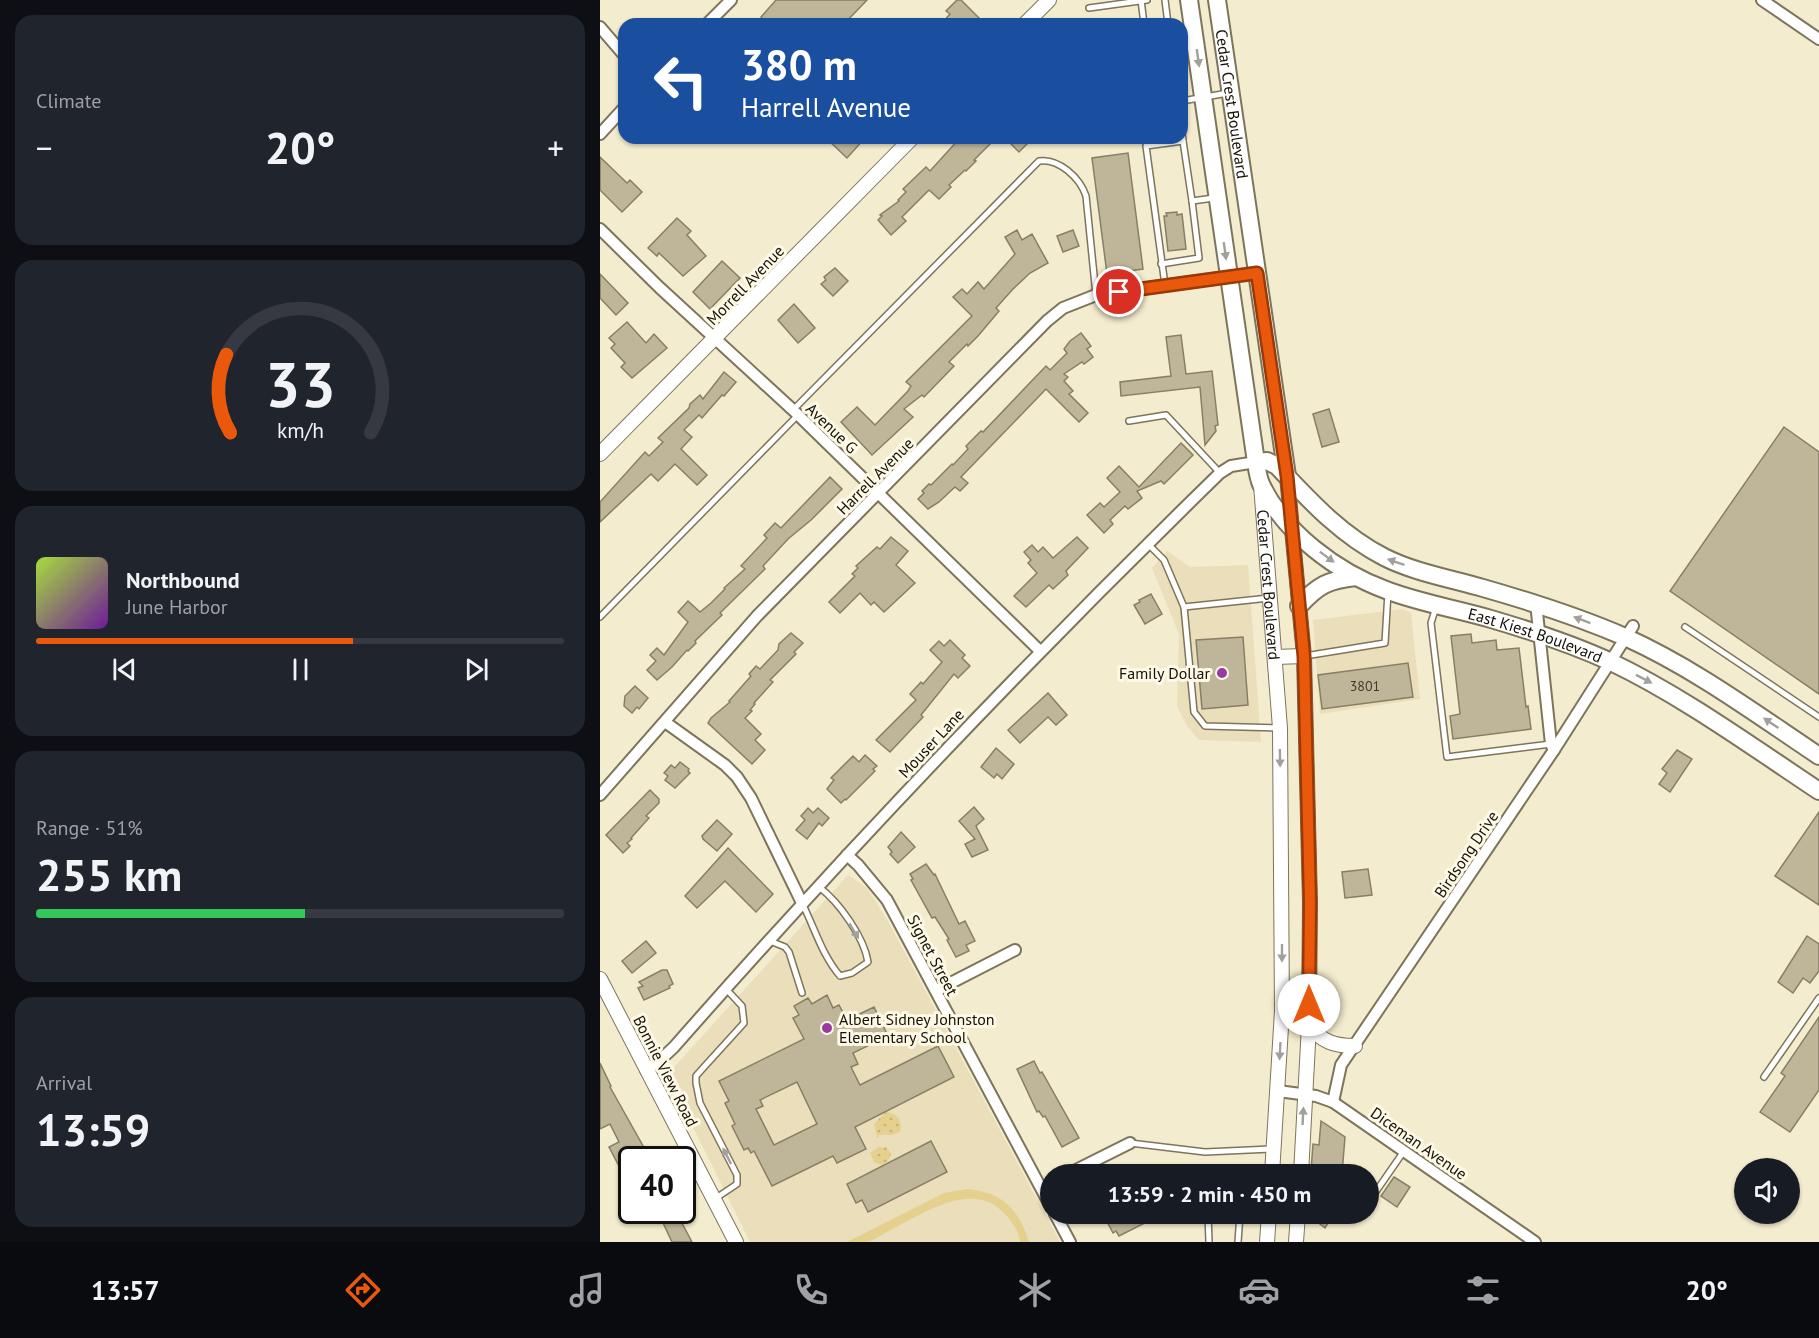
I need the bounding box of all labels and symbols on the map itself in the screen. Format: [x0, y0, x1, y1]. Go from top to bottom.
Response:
street label: Cedar Crest Boulevard [1211, 28, 1253, 180]
one-way arrow [1193, 49, 1202, 68]
street label: Morrell Avenue [702, 241, 788, 329]
one-way arrow [1220, 242, 1229, 261]
pin [1093, 266, 1144, 317]
street label: Avenue G [802, 399, 862, 457]
street label: Harrell Avenue [832, 433, 918, 519]
street label: Cedar Crest Boulevard [1253, 509, 1285, 661]
one-way arrow [1318, 551, 1334, 563]
one-way arrow [1387, 556, 1405, 566]
street label: East Kiest Boulevard [1466, 603, 1605, 667]
one-way arrow [1573, 615, 1591, 624]
place label: Family Dollar [1119, 663, 1211, 683]
marker: Family Dollar [1215, 666, 1229, 680]
one-way arrow [1636, 674, 1653, 684]
house number: 3801 [1350, 677, 1380, 695]
street label: Mouser Lane [894, 704, 968, 782]
one-way arrow [1763, 717, 1779, 729]
one-way arrow [1275, 748, 1285, 767]
street label: Birdsong Drive [1430, 807, 1502, 901]
street label: Signet Street [903, 911, 963, 999]
one-way arrow [849, 923, 859, 940]
one-way arrow [1277, 943, 1287, 962]
position arrow [1277, 973, 1341, 1037]
place label: Albert Sidney Johnston Elementary School [839, 1009, 995, 1047]
street label: Bonnie View Road [629, 1012, 703, 1130]
marker: Albert Sidney Johnston Elementary School [820, 1021, 834, 1035]
one-way arrow [1275, 1042, 1285, 1061]
street label: Diceman Avenue [1367, 1102, 1471, 1184]
one-way arrow [1299, 1107, 1308, 1126]
speed limit sign: 40 [618, 1146, 696, 1224]
one-way arrow [723, 1147, 732, 1164]

